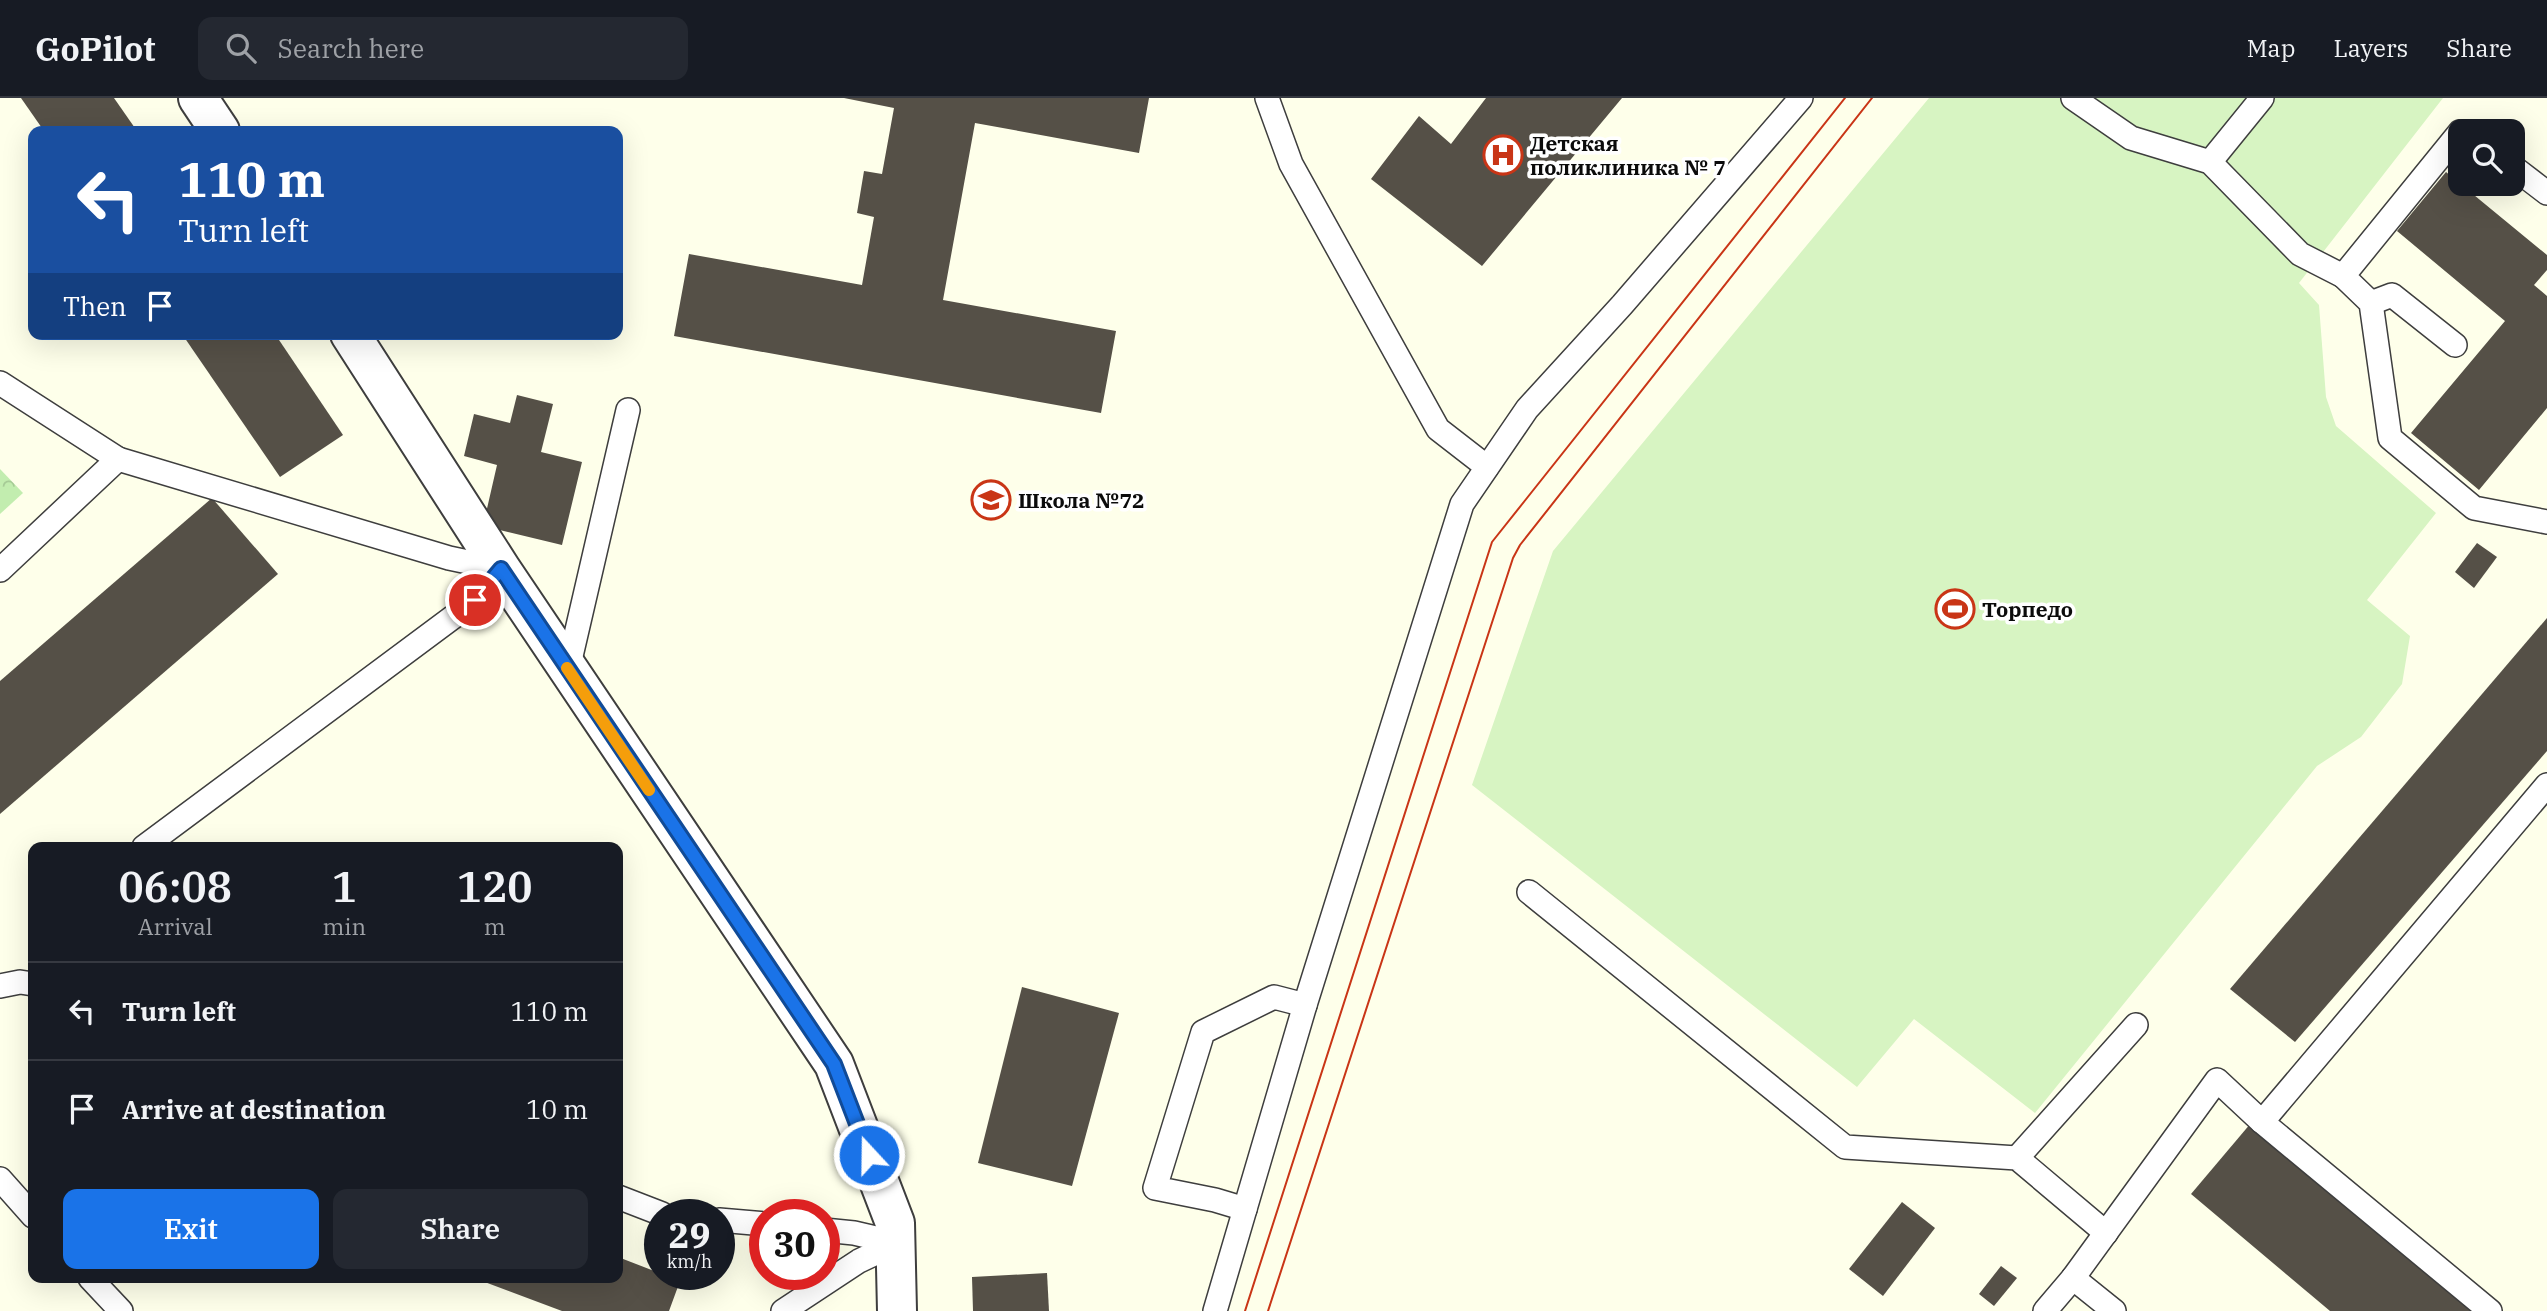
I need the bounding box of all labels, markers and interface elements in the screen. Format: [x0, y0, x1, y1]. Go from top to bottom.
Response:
search box [198, 17, 688, 80]
text: GoPilot [35, 27, 156, 70]
icon: search [222, 29, 260, 67]
text: Search here [278, 31, 424, 65]
text: Map [2247, 32, 2295, 64]
text: Layers [2333, 32, 2408, 64]
text: Share [2446, 32, 2512, 64]
map controls [2448, 119, 2525, 196]
button: search [2448, 119, 2525, 196]
place label: Детская поликлиника № 7 [1530, 129, 1726, 181]
hospital icon: Детская поликлиника № 7 [1482, 134, 1524, 176]
text: 110 m [178, 147, 325, 210]
icon: left [63, 154, 154, 245]
text: Turn left [178, 209, 309, 251]
icon: arrive [141, 287, 179, 325]
text: Then [63, 289, 127, 323]
school or university icon: Школа №72 [970, 479, 1012, 521]
place label: Школа №72 [1018, 486, 1145, 514]
pin [445, 570, 505, 630]
icon: arrive [456, 581, 494, 619]
sports icon: Торпедо [1934, 588, 1976, 630]
place label: Торпедо [1982, 595, 2073, 623]
text: 06:08 [119, 859, 232, 914]
text: 1 [332, 859, 357, 914]
text: 120 [457, 859, 532, 914]
text: Arrival [138, 911, 213, 941]
text: min [322, 911, 366, 941]
text: m [484, 911, 506, 941]
icon: left [63, 992, 101, 1030]
text: Turn left [122, 994, 236, 1028]
text: 110 m [510, 994, 588, 1028]
icon: arrive [63, 1090, 101, 1128]
text: Arrive at destination [122, 1092, 386, 1126]
text: 10 m [526, 1092, 588, 1126]
position arrow [832, 1118, 906, 1192]
button: Exit [63, 1189, 319, 1269]
button: Share [333, 1189, 588, 1269]
speed limit sign: 30 [749, 1199, 840, 1290]
text: 29 [668, 1212, 711, 1258]
text: km/h [667, 1250, 712, 1273]

